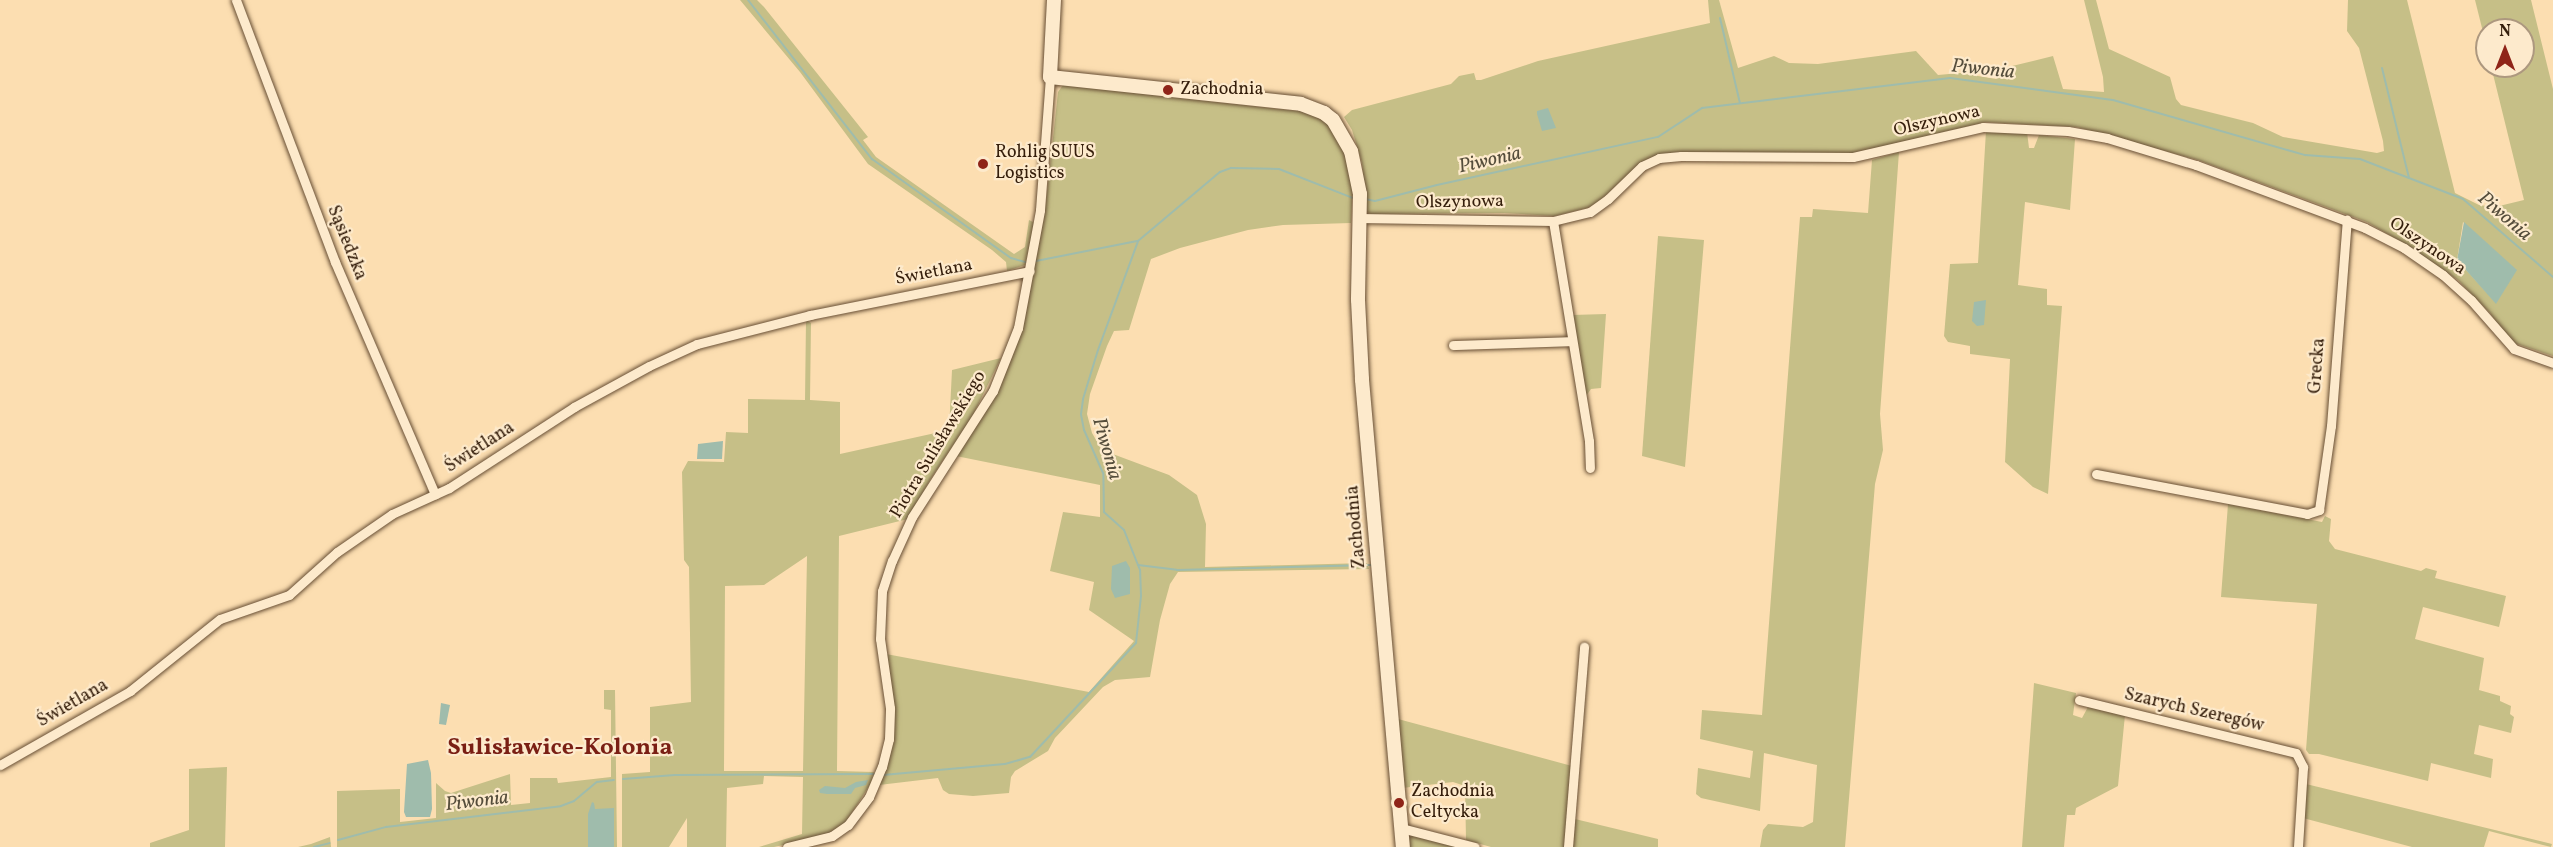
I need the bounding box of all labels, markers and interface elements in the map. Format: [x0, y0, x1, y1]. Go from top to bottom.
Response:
north arrow [2475, 18, 2535, 78]
text: N [2499, 21, 2511, 43]
water label: Piwonia [1950, 55, 2016, 85]
place label: Zachodnia [1180, 79, 1264, 101]
marker: Zachodnia [1161, 83, 1175, 97]
street label: Olszynowa [1892, 102, 1982, 142]
water label: Piwonia [1456, 142, 1524, 180]
place label: Rohlig SUUS Logistics [995, 143, 1095, 186]
marker: Rohlig SUUS Logistics [976, 157, 990, 171]
water label: Piwonia [2472, 187, 2536, 247]
street label: Olszynowa [1416, 191, 1504, 215]
street label: Sąsiedzka [321, 203, 371, 283]
street label: Olszynowa [2384, 213, 2470, 281]
street label: Świetlana [894, 255, 974, 291]
street label: Grecka [2305, 338, 2331, 394]
street label: Piotra Sulisławskiego [886, 367, 992, 523]
water label: Piwonia [1086, 415, 1126, 483]
street label: Świetlana [441, 418, 519, 478]
street label: Zachodnia [1343, 484, 1371, 570]
street label: Świetlana [34, 675, 112, 733]
street label: Szarych Szeregów [2122, 684, 2266, 738]
district label: Sulisławice-Kolonia [447, 735, 673, 763]
place label: Zachodnia Celtycka [1411, 782, 1495, 824]
water label: Piwonia [444, 786, 510, 818]
marker: Zachodnia Celtycka [1392, 796, 1406, 810]

